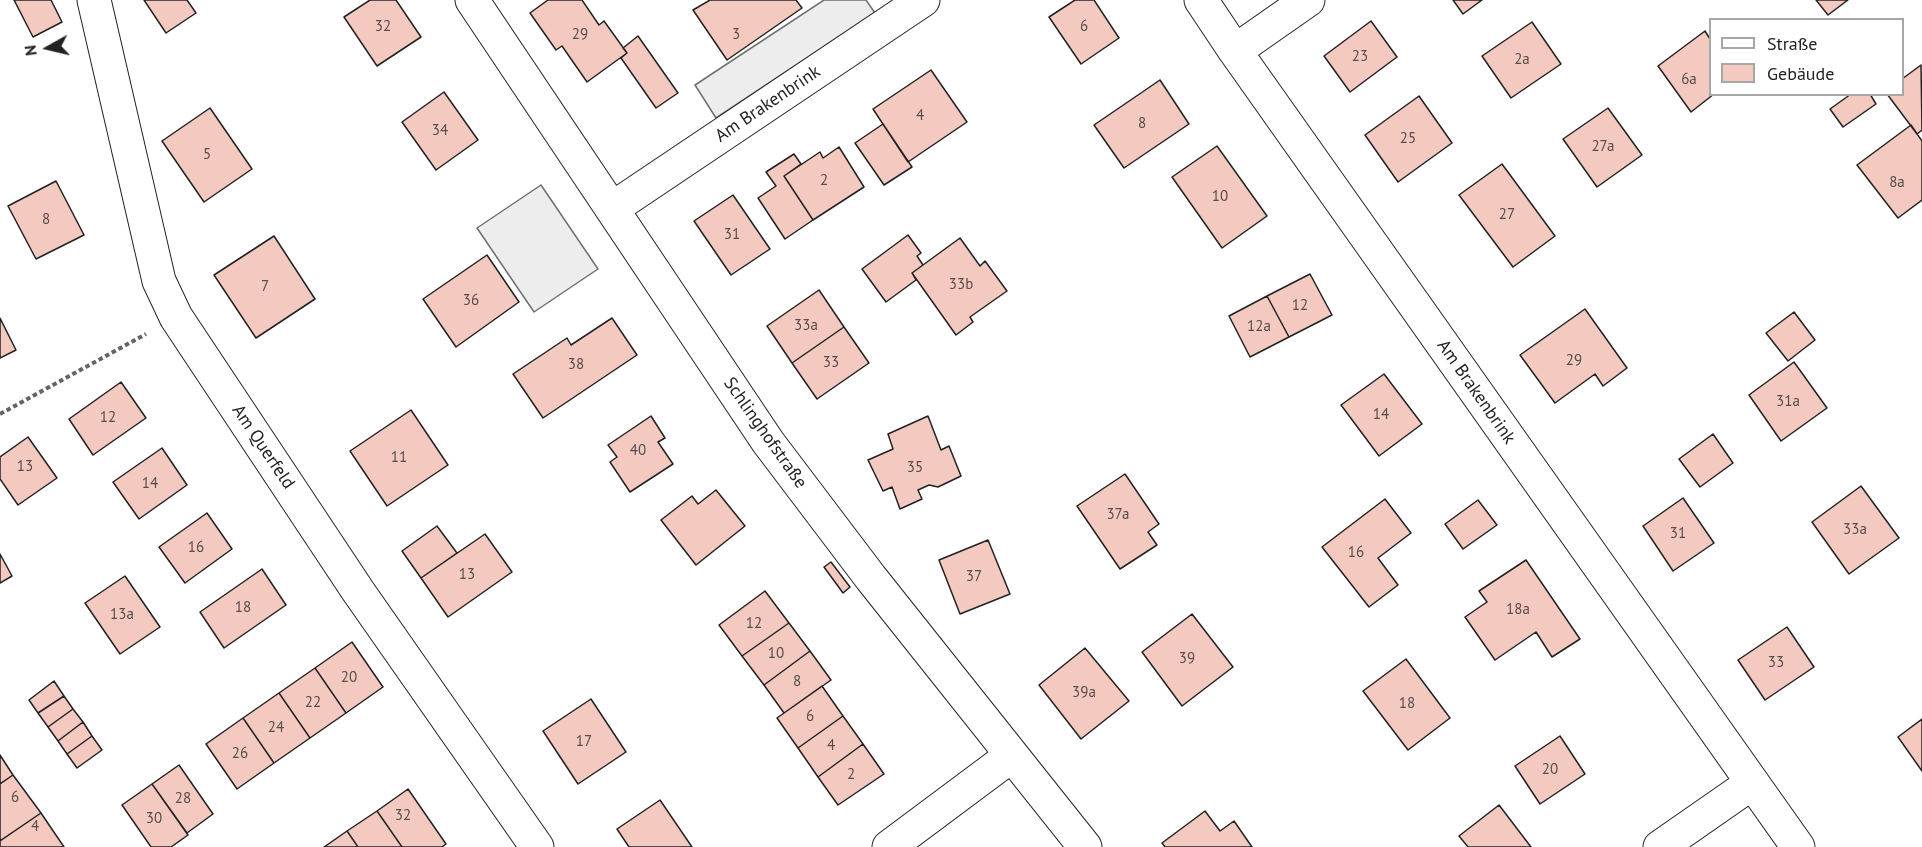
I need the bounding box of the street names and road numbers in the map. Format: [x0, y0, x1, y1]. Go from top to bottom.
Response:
street label: Am Brakenbrink [711, 61, 825, 147]
street label: Am Brakenbrink [1432, 336, 1520, 448]
street label: Schlinghofstraße [719, 373, 811, 493]
street label: Am Querfeld [227, 401, 299, 493]

